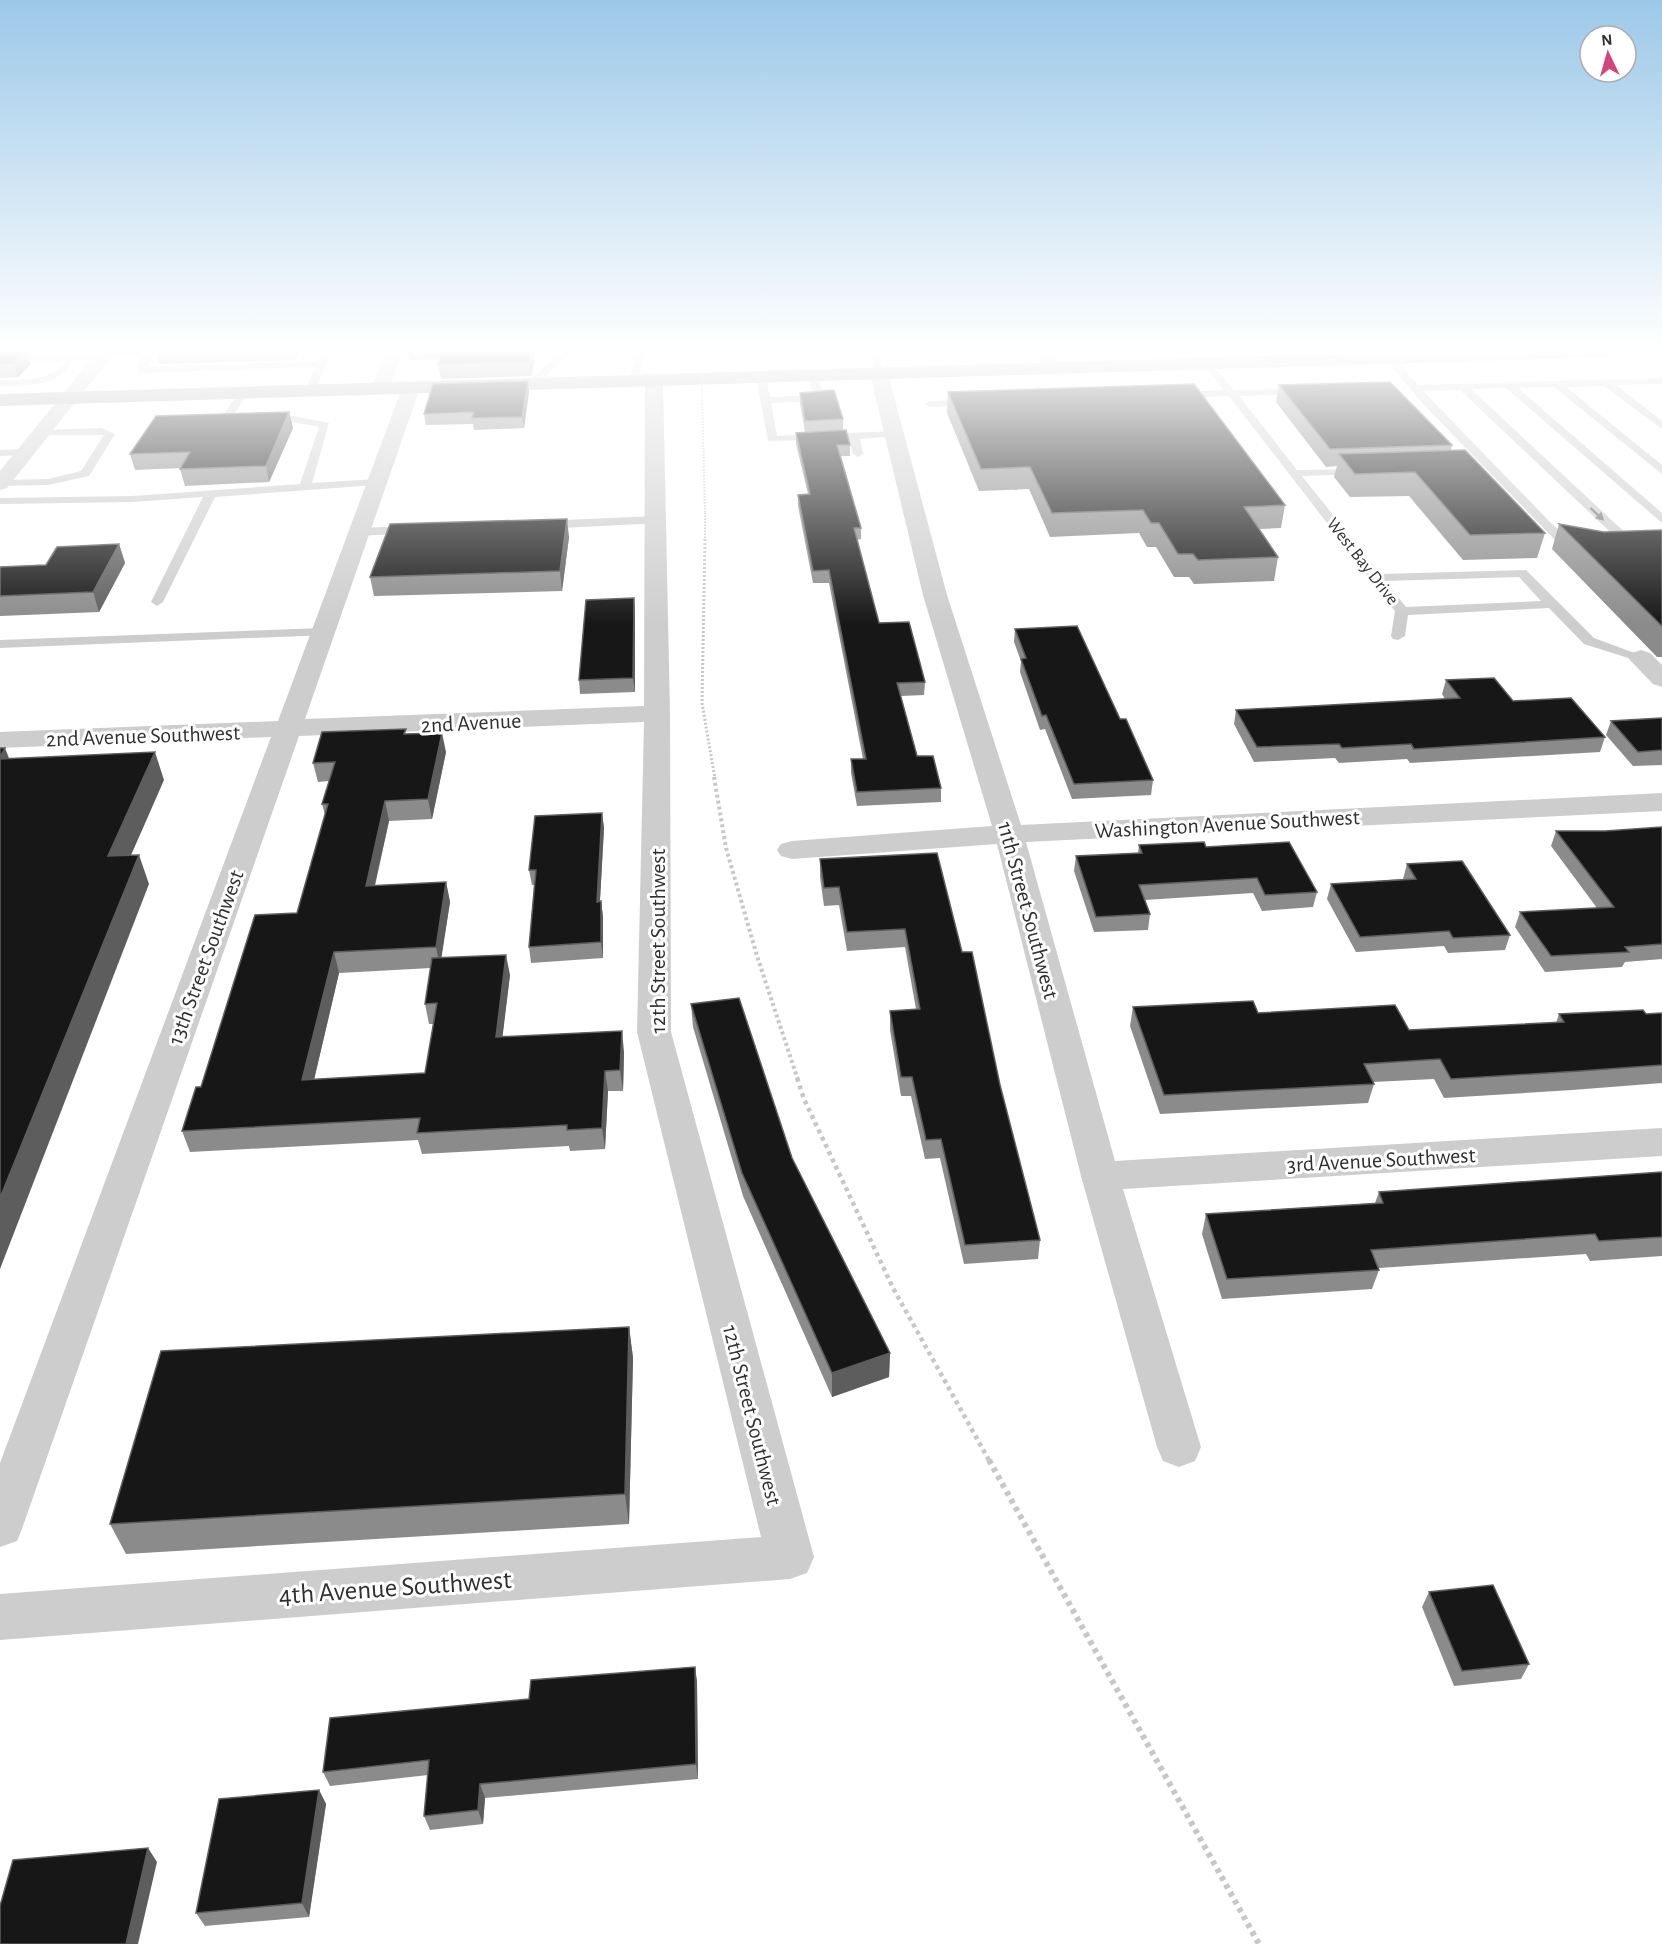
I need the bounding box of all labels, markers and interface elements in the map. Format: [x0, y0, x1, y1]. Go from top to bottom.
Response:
north arrow [1578, 24, 1638, 84]
text: N [1601, 32, 1613, 49]
one-way arrow [1590, 506, 1604, 520]
street label: West Bay Drive [1323, 515, 1402, 608]
street label: 2nd Avenue [420, 709, 522, 737]
street label: 2nd Avenue Southwest [46, 722, 240, 750]
street label: Washington Avenue Southwest [1094, 806, 1360, 842]
street label: 11th Street Southwest [994, 819, 1062, 1001]
street label: 12th Street Southwest [647, 849, 669, 1033]
street label: 13th Street Southwest [164, 867, 248, 1048]
street label: 3rd Avenue Southwest [1286, 1144, 1476, 1176]
street label: 12th Street Southwest [719, 1323, 785, 1508]
street label: 4th Avenue Southwest [278, 1566, 513, 1609]

